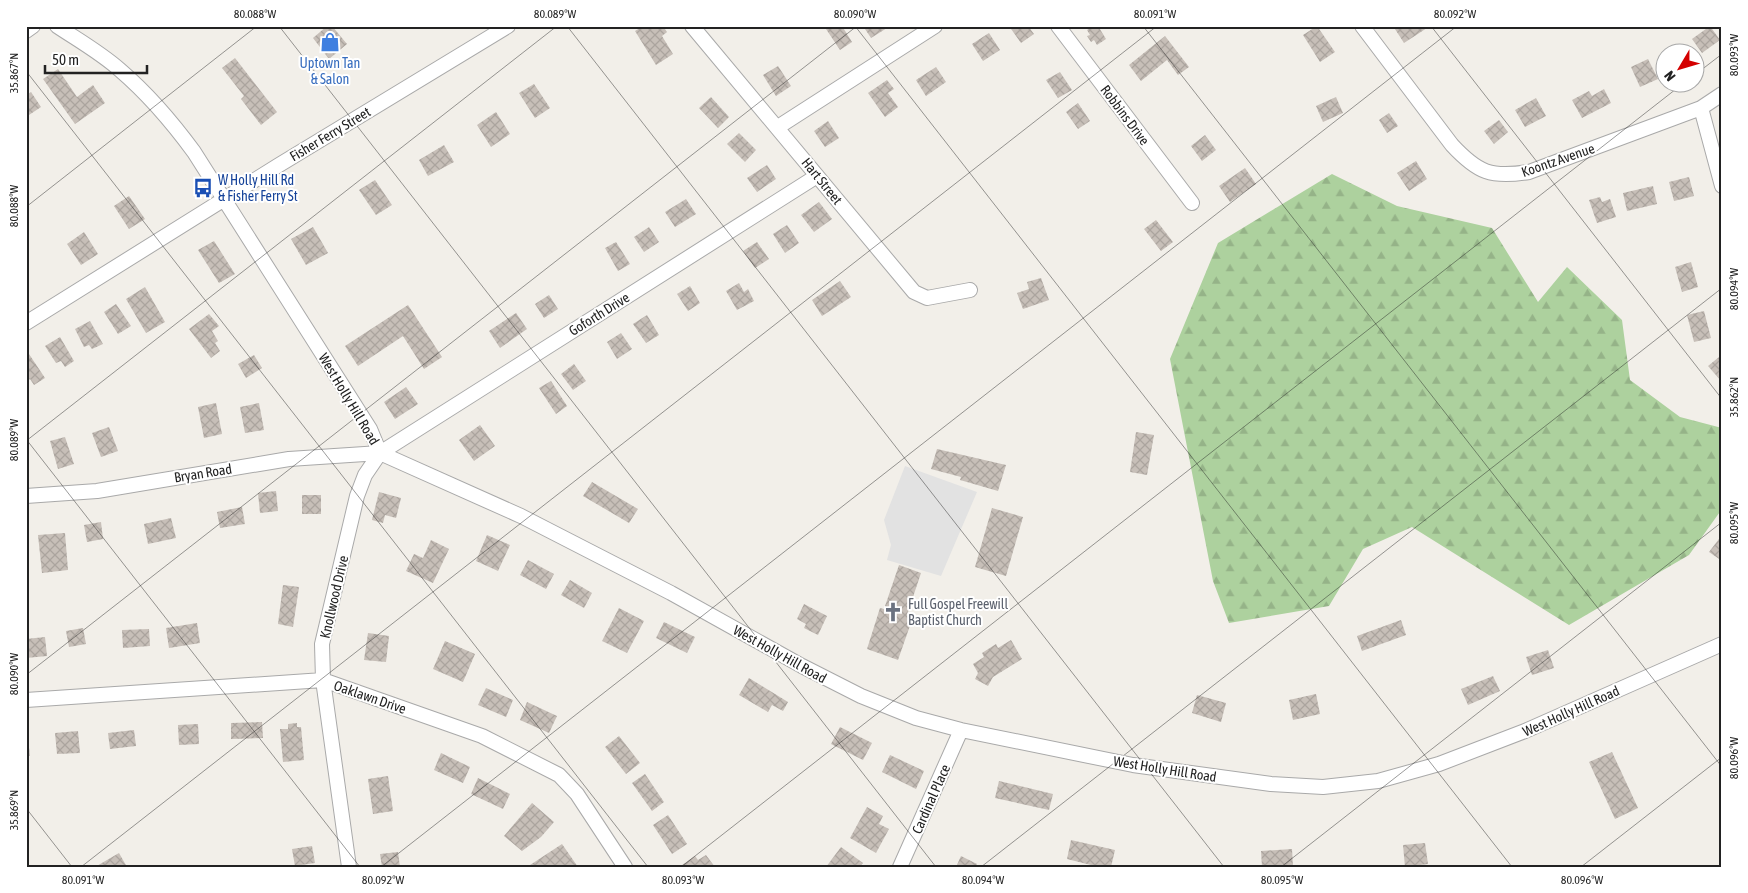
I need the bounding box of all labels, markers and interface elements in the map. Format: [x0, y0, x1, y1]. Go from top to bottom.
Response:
text: 80.088°W [234, 7, 276, 21]
text: 80.089°W [534, 7, 576, 21]
text: 80.090°W [834, 7, 876, 21]
text: 80.091°W [1134, 7, 1176, 21]
text: 80.092°W [1434, 7, 1476, 21]
shop icon: Uptown Tan & Salon [319, 31, 341, 53]
text: 80.093°W [1727, 34, 1741, 76]
scale bar [45, 42, 148, 74]
north arrow [1656, 42, 1706, 92]
text: 50 m [52, 51, 79, 68]
text: 35.867°N [7, 53, 21, 93]
place label: Uptown Tan & Salon [300, 55, 360, 87]
text: N [1661, 68, 1679, 84]
street label: Robbins Drive [1097, 82, 1153, 148]
street label: Fisher Ferry Street [287, 104, 373, 164]
street label: Koontz Avenue [1519, 140, 1597, 180]
street label: Hart Street [798, 154, 846, 208]
place label: W Holly Hill Rd & Fisher Ferry St [218, 172, 298, 204]
bus stop icon: W Holly Hill Rd & Fisher Ferry St [192, 177, 214, 199]
text: 80.088°W [7, 185, 21, 227]
text: 80.094°W [1727, 268, 1741, 310]
street label: Goforth Drive [566, 289, 632, 339]
street label: West Holly Hill Road [315, 350, 383, 448]
text: 35.862°N [1727, 377, 1741, 417]
text: 80.089°W [7, 419, 21, 461]
street label: Bryan Road [173, 461, 233, 485]
text: 80.095°W [1727, 502, 1741, 544]
street label: Knollwood Drive [317, 554, 351, 640]
place label: Full Gospel Freewill Baptist Church [908, 596, 1008, 628]
church icon: Full Gospel Freewill Baptist Church [882, 601, 904, 623]
street label: West Holly Hill Road [731, 622, 829, 686]
text: 80.090°W [7, 653, 21, 695]
street label: Oaklawn Drive [332, 677, 408, 717]
street label: West Holly Hill Road [1520, 683, 1622, 739]
text: 80.096°W [1727, 737, 1741, 779]
street label: West Holly Hill Road [1112, 753, 1218, 785]
street label: Cardinal Place [909, 762, 953, 836]
text: 35.869°N [7, 790, 21, 830]
text: 80.091°W [62, 873, 104, 887]
text: 80.092°W [362, 873, 404, 887]
text: 80.093°W [662, 873, 704, 887]
text: 80.094°W [962, 873, 1004, 887]
text: 80.095°W [1261, 873, 1303, 887]
text: 80.096°W [1561, 873, 1603, 887]

